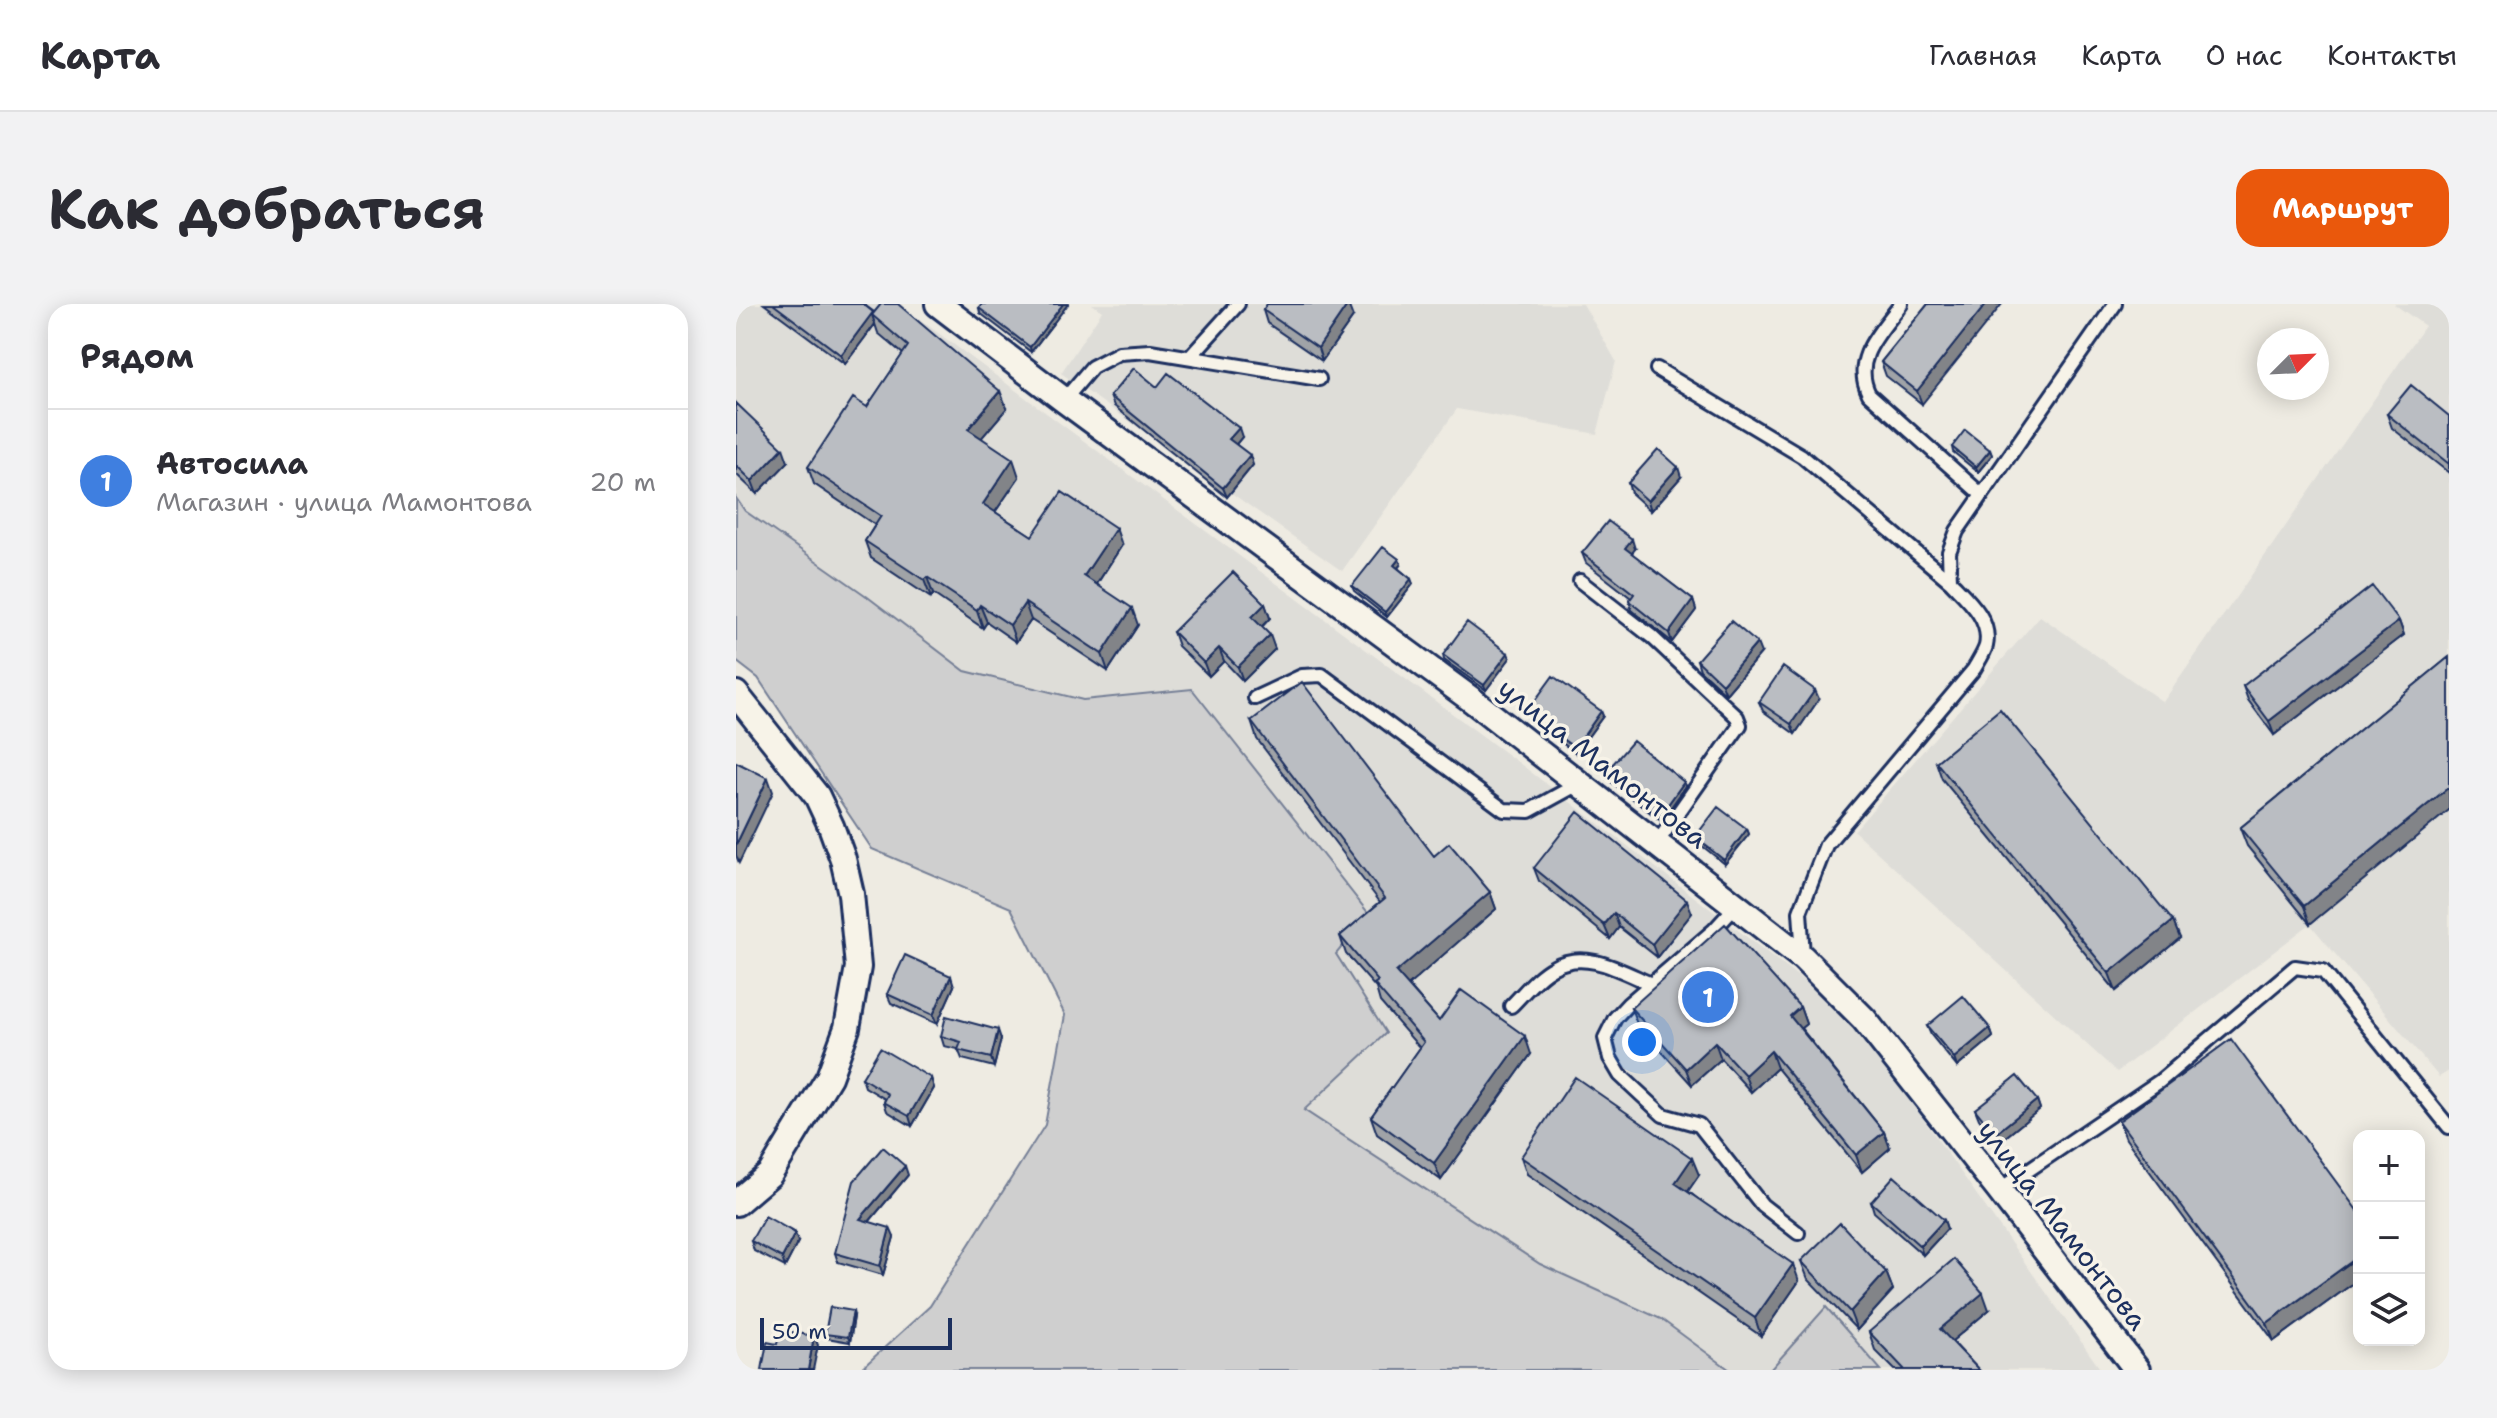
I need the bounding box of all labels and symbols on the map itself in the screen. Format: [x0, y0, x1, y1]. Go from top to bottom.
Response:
north arrow [2257, 328, 2329, 400]
street label: улица Мамонтова [1490, 669, 1716, 857]
pin: 1 [1682, 967, 1734, 1027]
your location [1622, 1022, 1662, 1062]
street label: улица Мамонтова [1969, 1112, 2157, 1338]
scale bar [760, 1314, 952, 1350]

